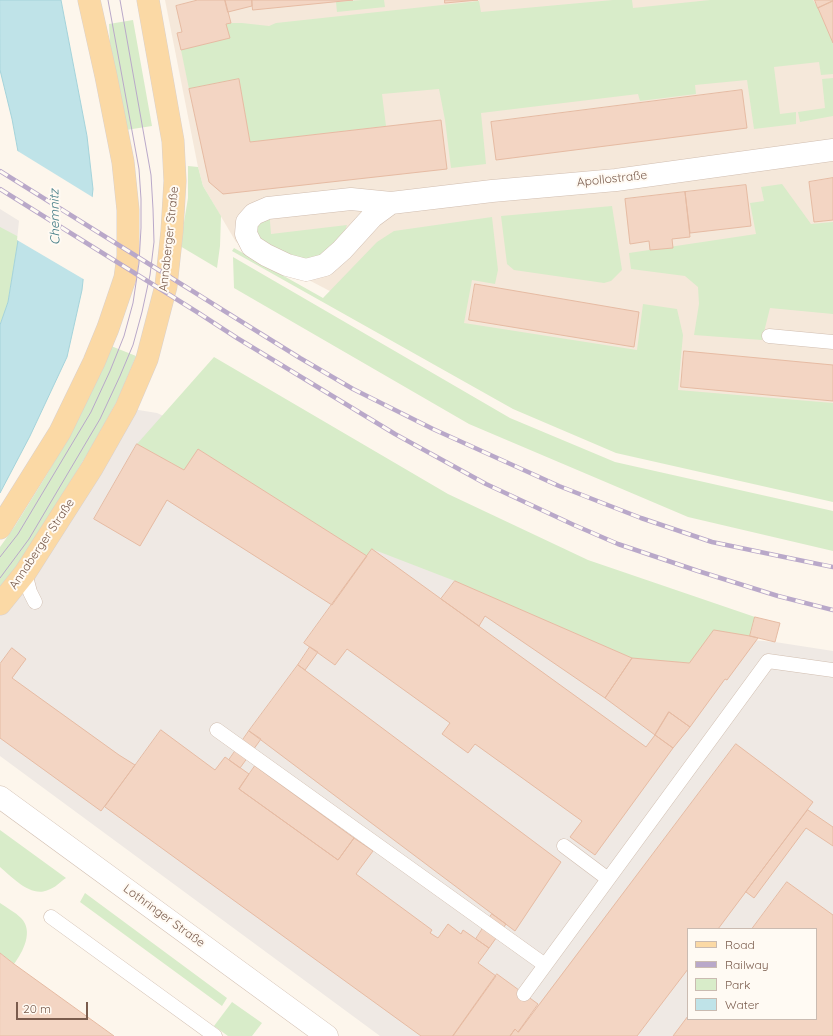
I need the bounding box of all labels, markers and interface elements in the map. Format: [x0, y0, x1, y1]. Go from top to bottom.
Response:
street label: Apollostraße [576, 168, 648, 190]
street label: Annaberger Straße [156, 186, 182, 292]
water label: Chemnitz [47, 189, 63, 245]
street label: Annaberger Straße [6, 496, 78, 592]
street label: Lothringer Straße [120, 882, 208, 950]
legend [687, 928, 817, 1020]
text: Road [725, 937, 755, 952]
text: Railway [725, 957, 769, 972]
text: Park [725, 977, 750, 992]
scale bar [18, 994, 90, 1020]
text: Water [725, 997, 759, 1012]
text: 20 m [23, 1001, 51, 1016]

